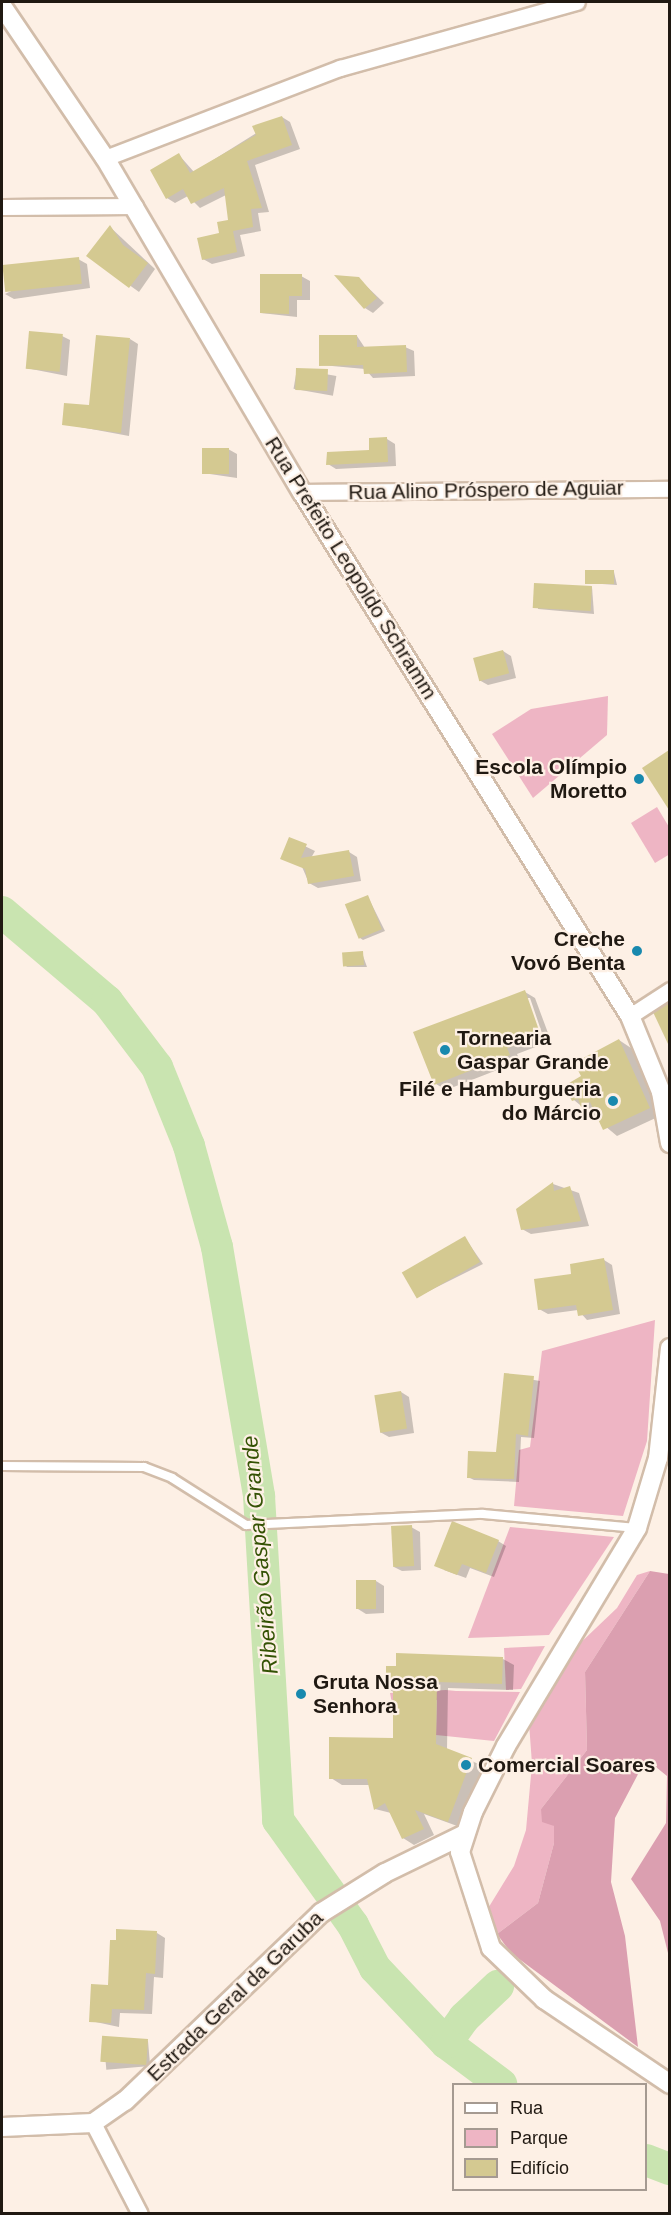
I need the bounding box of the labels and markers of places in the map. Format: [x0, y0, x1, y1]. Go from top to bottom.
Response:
place label: Escola Olímpio Moretto [475, 754, 627, 804]
marker: Escola Olímpio Moretto [632, 772, 646, 786]
place label: Creche Vovó Benta [511, 926, 625, 976]
marker: Creche Vovó Benta [630, 944, 644, 958]
place label: Tornearia Gaspar Grande [457, 1025, 609, 1075]
marker: Tornearia Gaspar Grande [438, 1043, 452, 1057]
place label: Filé e Hamburgueria do Márcio [399, 1076, 601, 1126]
marker: Filé e Hamburgueria do Márcio [606, 1094, 620, 1108]
place label: Gruta Nossa Senhora [313, 1669, 438, 1719]
marker: Gruta Nossa Senhora [294, 1687, 308, 1701]
place label: Comercial Soares [478, 1752, 655, 1778]
marker: Comercial Soares [459, 1758, 473, 1772]

